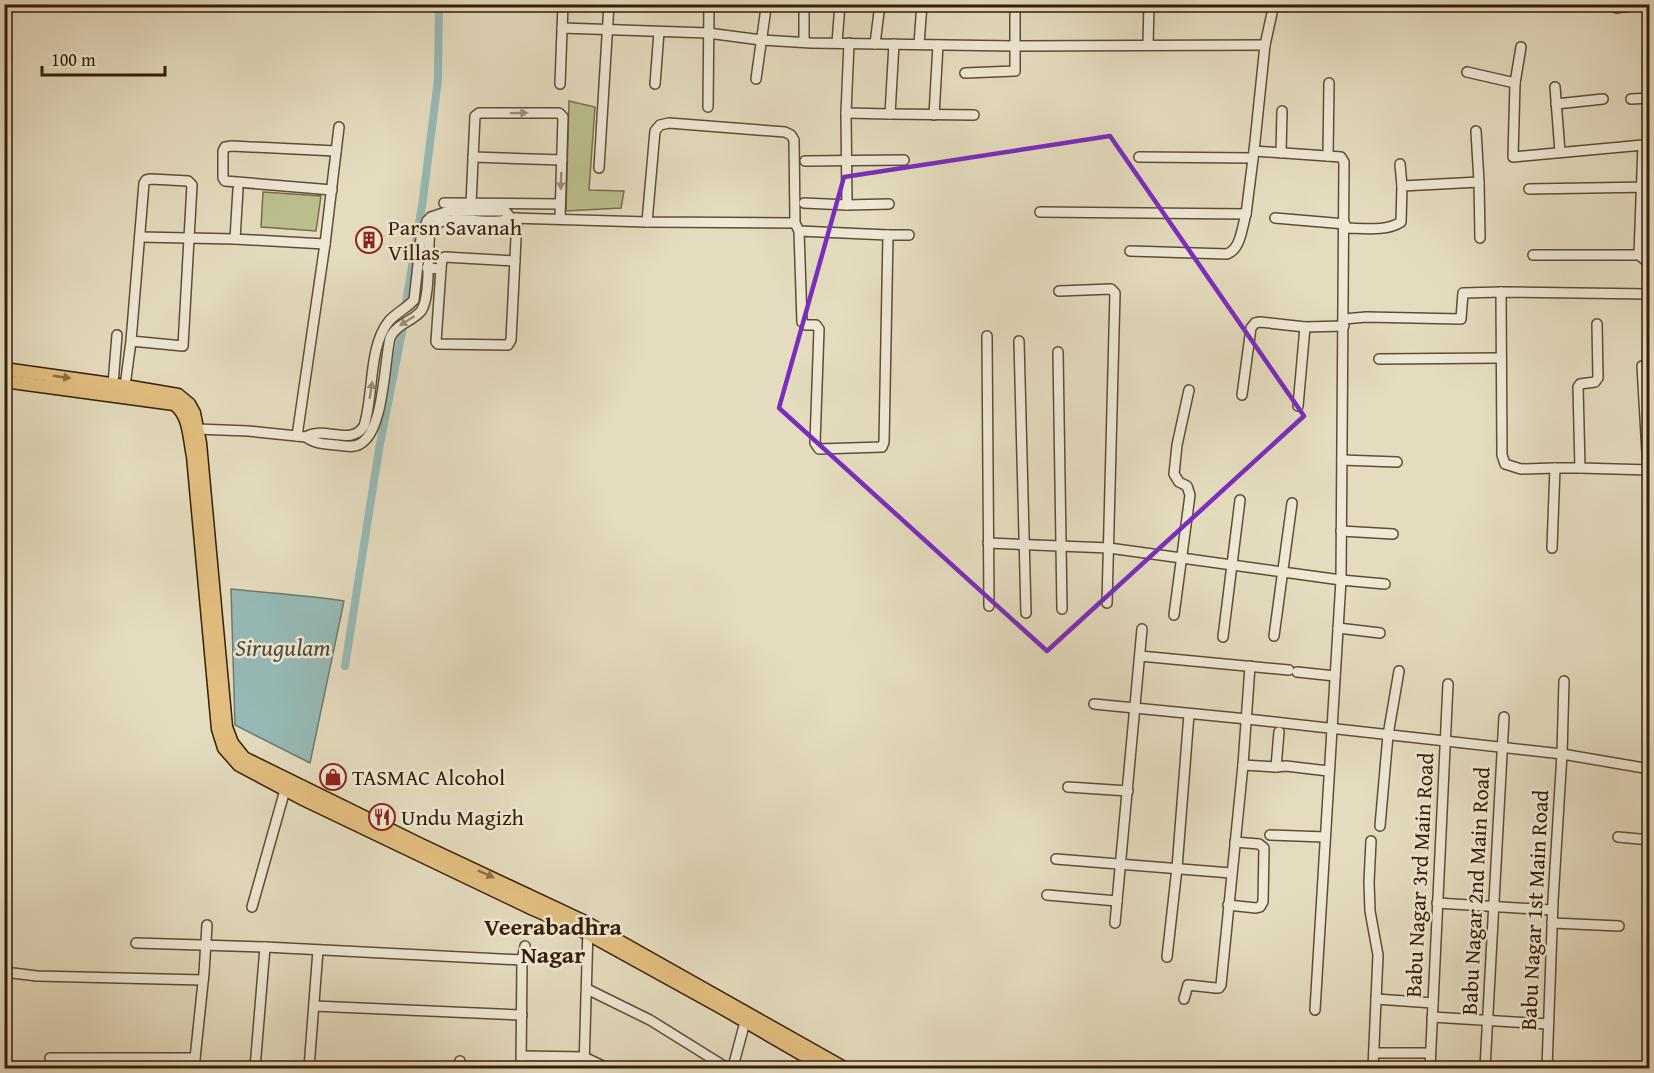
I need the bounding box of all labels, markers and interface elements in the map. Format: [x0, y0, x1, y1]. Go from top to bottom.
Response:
scale bar [42, 39, 165, 77]
text: 100 m [51, 46, 96, 73]
one-way arrow [510, 108, 529, 117]
one-way arrow [556, 172, 566, 191]
place label: Parsn Savanah Villas [388, 211, 523, 268]
building icon: Parsn Savanah Villas [354, 225, 384, 255]
one-way arrow [399, 316, 415, 327]
one-way arrow [53, 372, 72, 381]
one-way arrow [366, 381, 375, 400]
water label: Sirugulam [235, 630, 331, 665]
street label: Babu Nagar 3rd Main Road [1397, 752, 1441, 998]
place label: TASMAC Alcohol [352, 761, 505, 793]
shop icon: TASMAC Alcohol [318, 762, 348, 792]
street label: Babu Nagar 2nd Main Road [1453, 766, 1497, 1016]
street label: Babu Nagar 1st Main Road [1512, 789, 1556, 1031]
place label: Undu Magizh [401, 801, 525, 833]
restaurant icon: Undu Magizh [367, 802, 397, 832]
one-way arrow [478, 870, 495, 879]
district label: Veerabadhra Nagar [484, 909, 623, 972]

